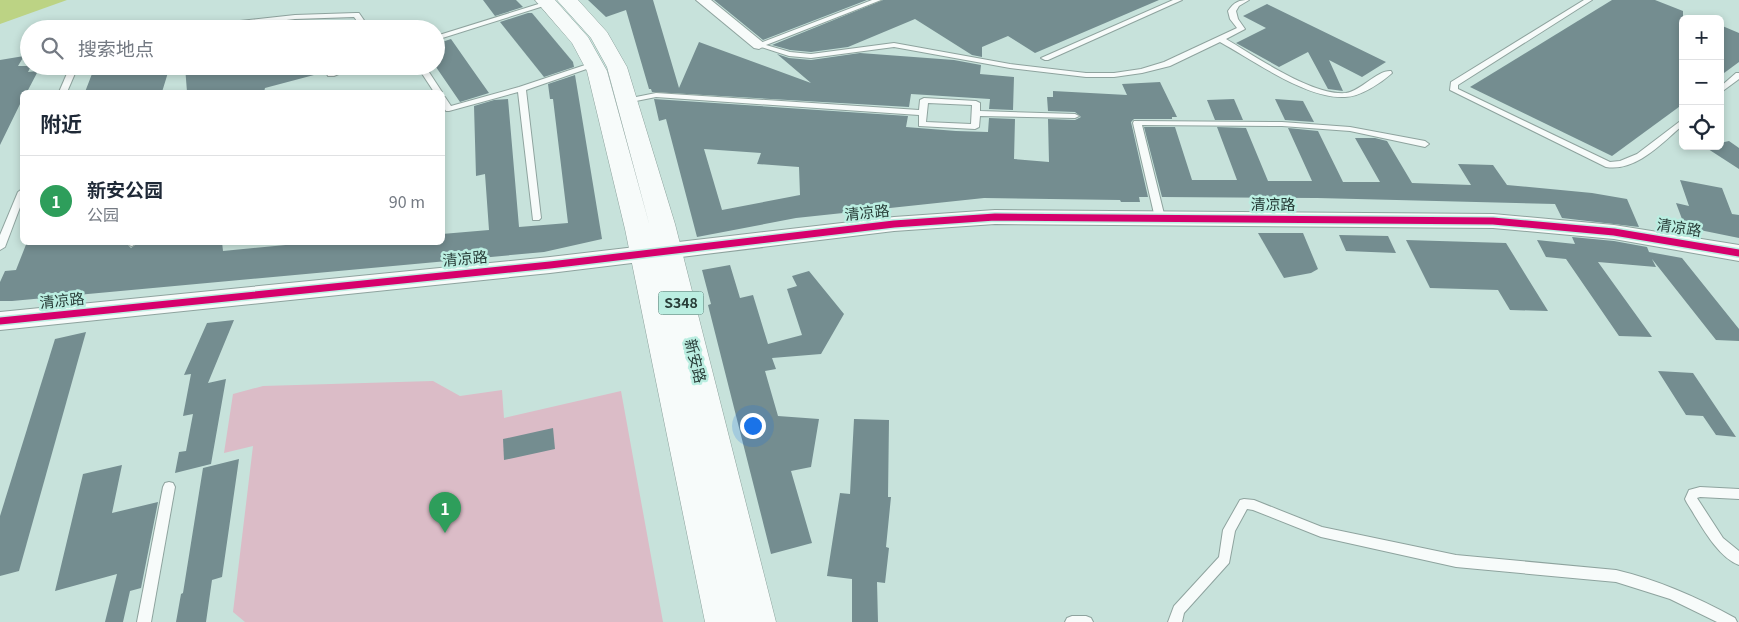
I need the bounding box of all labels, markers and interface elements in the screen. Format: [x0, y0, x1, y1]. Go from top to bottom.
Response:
map controls [1679, 15, 1724, 150]
button: + [1679, 15, 1724, 60]
search box [20, 20, 445, 75]
icon: search [38, 34, 66, 62]
text: 搜索地点 [78, 34, 154, 61]
button: − [1679, 60, 1724, 105]
button: locate [1679, 105, 1724, 150]
text: 附近 [40, 108, 82, 138]
text: 新安公园 [87, 175, 163, 202]
text: 1 [51, 189, 61, 213]
text: 90 m [389, 189, 425, 213]
street label: 清凉路 [1250, 193, 1296, 214]
street label: 清凉路 [843, 199, 890, 224]
text: 公园 [87, 202, 119, 226]
street label: 清凉路 [1655, 213, 1703, 240]
street label: 清凉路 [442, 245, 488, 270]
street label: 清凉路 [38, 287, 85, 312]
road number: S348 [658, 292, 704, 314]
street label: 新安路 [681, 336, 712, 385]
your location [740, 413, 766, 439]
pin: 1 [429, 492, 461, 533]

